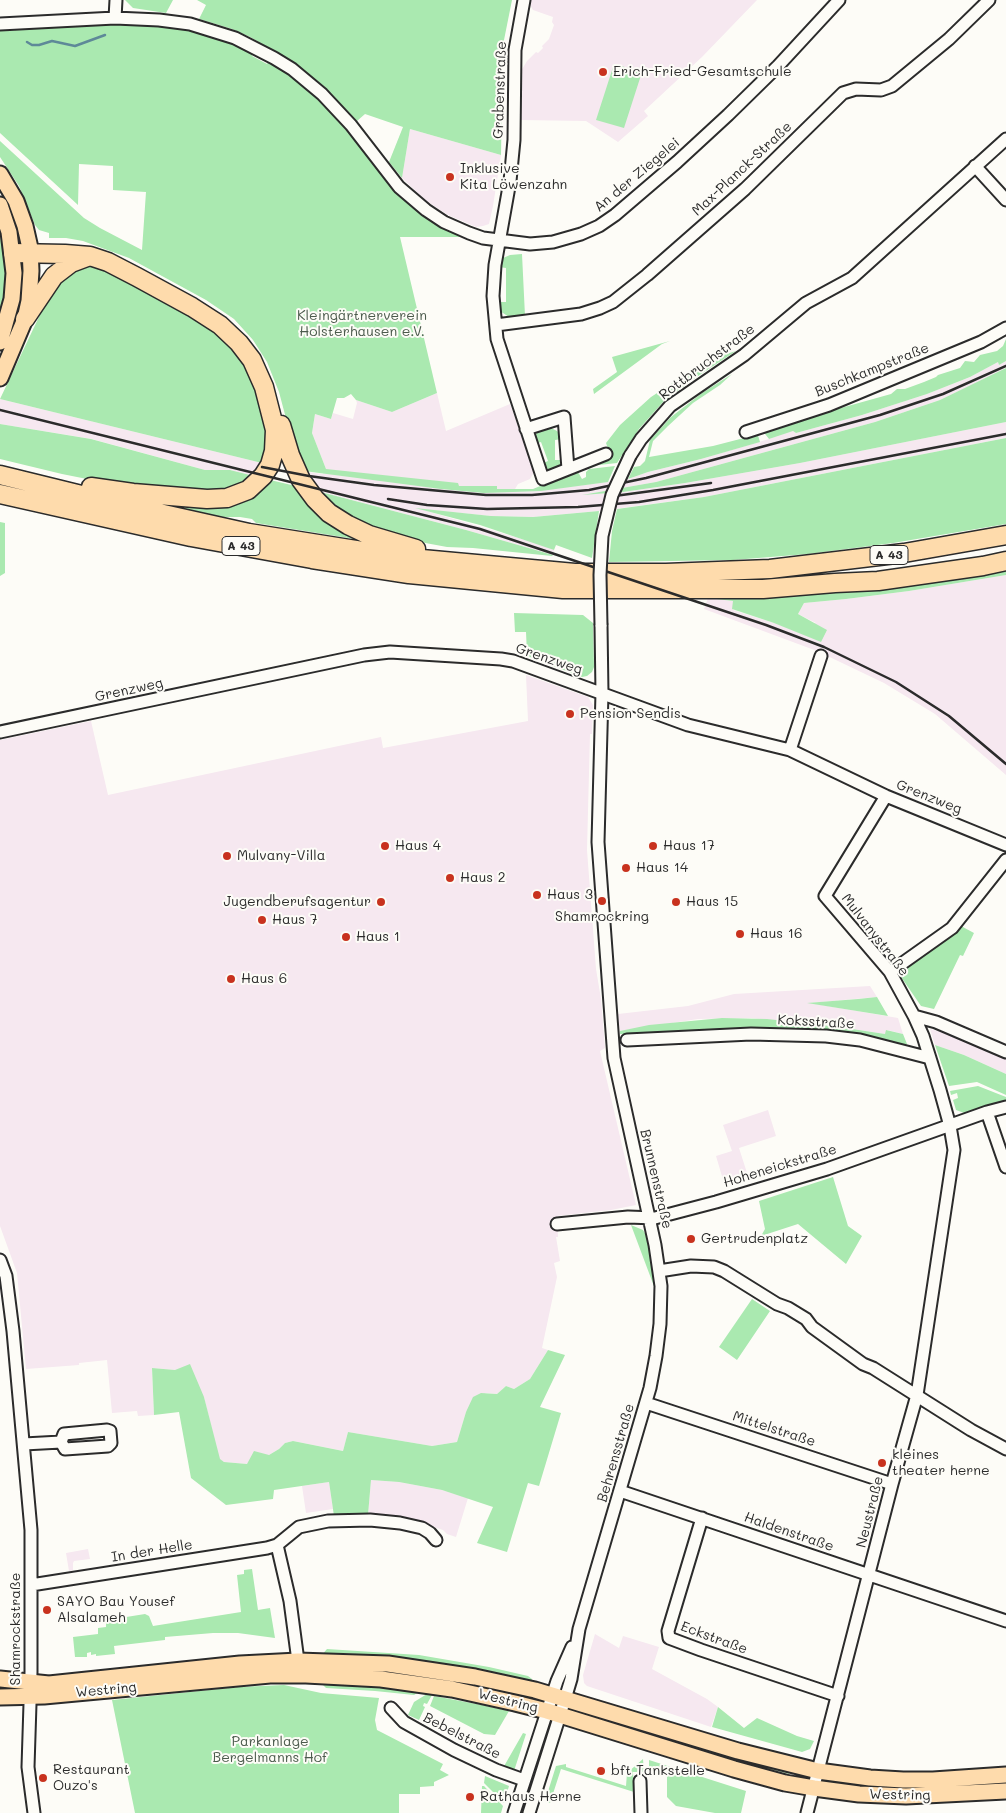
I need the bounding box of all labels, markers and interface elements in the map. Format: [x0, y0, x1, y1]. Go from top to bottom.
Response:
street label: Grabenstraße [490, 41, 510, 139]
place label: Erich-Fried-Gesamtschule [613, 64, 792, 80]
marker: Erich-Fried-Gesamtschule [597, 66, 609, 78]
street label: Max-Planck-Straße [689, 118, 795, 220]
street label: An der Ziegelei [591, 134, 683, 216]
place label: Inklusive Kita Löwenzahn [460, 161, 567, 193]
marker: Inklusive Kita Löwenzahn [444, 171, 456, 183]
park label: Kleingärtnerverein Holsterhausen e.V. [297, 308, 427, 341]
street label: Rottbruchstraße [656, 321, 758, 403]
street label: Buschkampstraße [813, 339, 931, 401]
road number: A 43 [222, 536, 260, 556]
road number: A 43 [870, 546, 908, 564]
street label: Grenzweg [514, 640, 584, 678]
street label: Grenzweg [93, 675, 165, 705]
place label: Pension Sendis [580, 706, 681, 722]
marker: Pension Sendis [564, 708, 576, 720]
street label: Grenzweg [894, 776, 964, 818]
place label: Haus 4 [395, 838, 441, 854]
place label: Haus 17 [663, 838, 715, 854]
marker: Haus 4 [379, 840, 391, 852]
marker: Haus 17 [647, 840, 659, 852]
place label: Mulvany-Villa [237, 848, 325, 864]
marker: Mulvany-Villa [221, 850, 233, 862]
place label: Haus 14 [636, 860, 688, 876]
marker: Haus 14 [620, 862, 632, 874]
place label: Haus 2 [460, 870, 505, 886]
marker: Haus 2 [444, 872, 456, 884]
place label: Haus 3 [547, 887, 593, 903]
marker: Haus 3 [531, 889, 543, 901]
street label: Mulvanystraße [838, 891, 912, 979]
place label: Jugendberufsagentur [224, 894, 371, 910]
place label: Haus 15 [686, 894, 738, 910]
marker: Shamrockring [596, 895, 608, 907]
marker: Jugendberufsagentur [375, 896, 387, 908]
marker: Haus 15 [670, 896, 682, 908]
place label: Shamrockring [555, 909, 649, 925]
place label: Haus 7 [272, 912, 317, 928]
marker: Haus 7 [256, 914, 268, 926]
place label: Haus 16 [750, 926, 802, 942]
marker: Haus 16 [734, 928, 746, 940]
place label: Haus 1 [356, 929, 400, 945]
marker: Haus 1 [340, 931, 352, 943]
place label: Haus 6 [241, 971, 287, 987]
marker: Haus 6 [225, 973, 237, 985]
street label: Koksstraße [777, 1012, 855, 1032]
street label: Brunnenstraße [636, 1128, 676, 1230]
street label: Hoheneickstraße [721, 1141, 839, 1191]
place label: Gertrudenplatz [701, 1231, 808, 1247]
marker: Gertrudenplatz [685, 1233, 697, 1245]
street label: Behrensstraße [594, 1402, 638, 1504]
street label: Mittelstraße [730, 1408, 818, 1450]
place label: kleines theater herne [892, 1447, 990, 1480]
marker: kleines theater herne [876, 1457, 888, 1469]
street label: Neustraße [853, 1475, 887, 1549]
street label: Haldenstraße [742, 1509, 836, 1555]
street label: In der Helle [110, 1536, 194, 1566]
street label: Shamrockstraße [8, 1573, 24, 1685]
place label: SAYO Bau Yousef Alsalameh [57, 1594, 175, 1626]
marker: SAYO Bau Yousef Alsalameh [41, 1604, 53, 1616]
street label: Eckstraße [678, 1618, 750, 1658]
street label: Westring [75, 1679, 137, 1701]
street label: Westring [476, 1685, 540, 1717]
street label: Bebelstraße [420, 1709, 504, 1763]
park label: Parkanlage Bergelmanns Hof [212, 1734, 328, 1766]
place label: Restaurant Ouzo's [53, 1762, 130, 1794]
place label: bft Tankstelle [611, 1763, 705, 1779]
marker: bft Tankstelle [595, 1765, 607, 1777]
marker: Restaurant Ouzo's [37, 1772, 49, 1784]
street label: Westring [869, 1786, 931, 1804]
place label: Rathaus Herne [480, 1789, 582, 1805]
marker: Rathaus Herne [464, 1791, 476, 1803]

